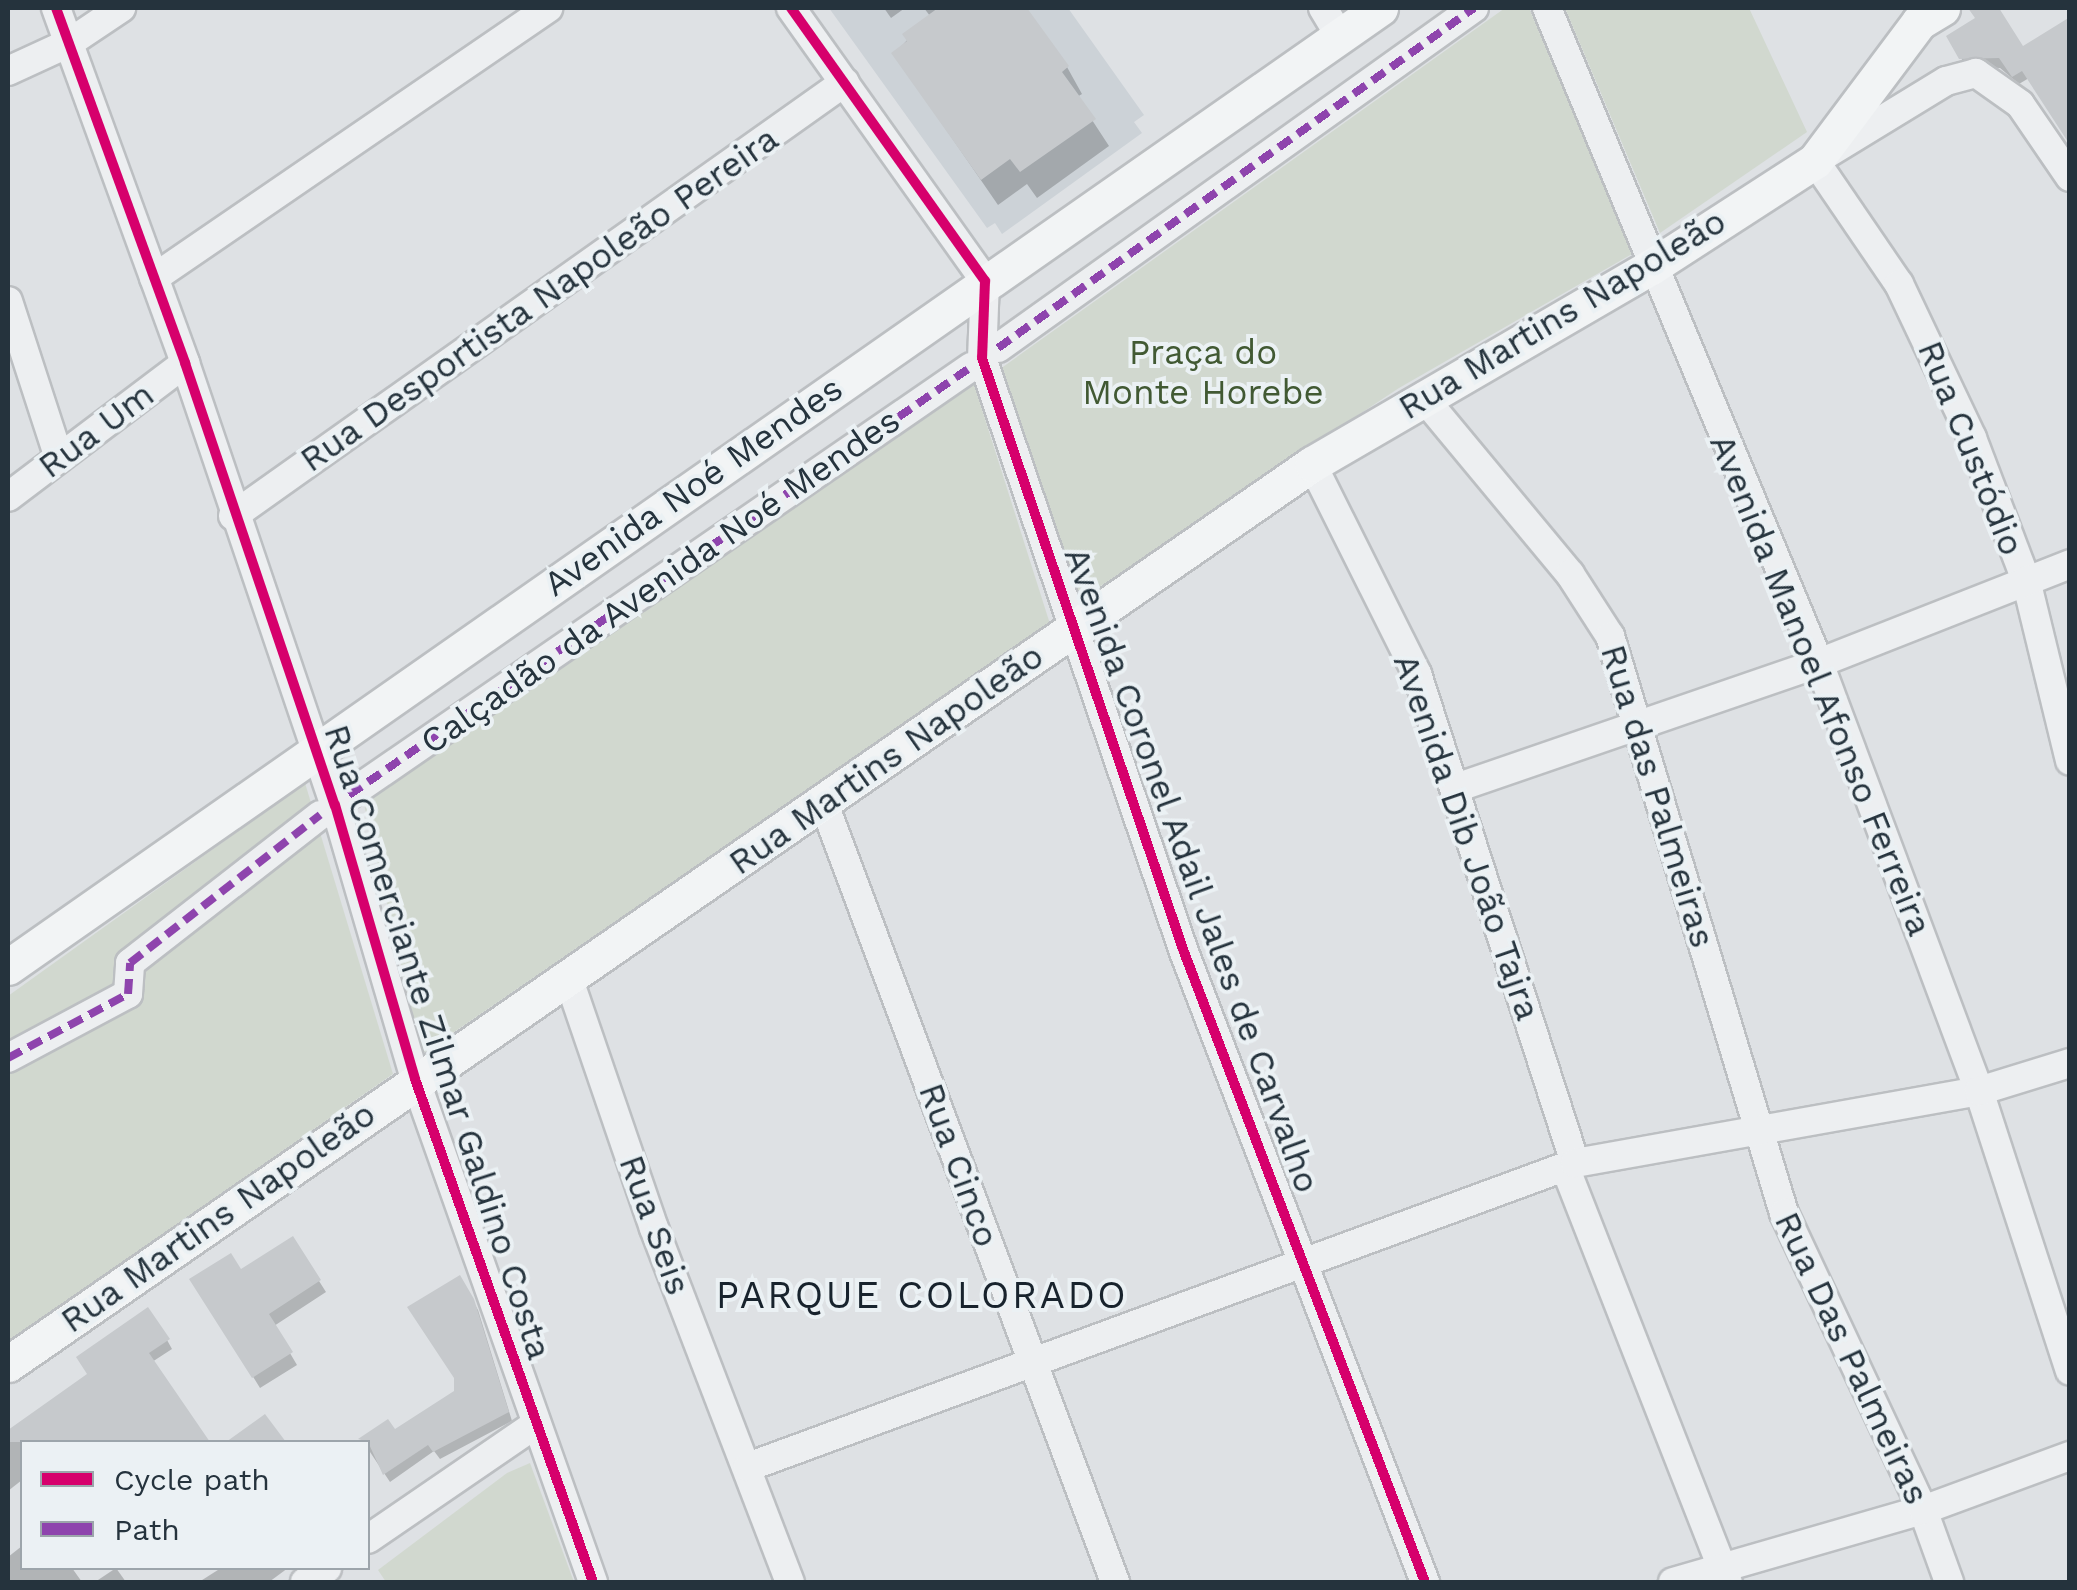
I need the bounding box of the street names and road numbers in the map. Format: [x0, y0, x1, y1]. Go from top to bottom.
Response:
street label: Rua Desportista Napoleão Pereira [291, 117, 787, 481]
street label: Rua Martins Napoleão [1390, 199, 1734, 429]
street label: Rua Custódio [1909, 334, 2033, 562]
street label: Avenida Noé Mendes [535, 367, 851, 605]
street label: Rua Um [30, 373, 162, 487]
street label: Calçadão da Avenida Noé Mendes [411, 398, 909, 764]
street label: Avenida Manoel Afonso Ferreira [1700, 427, 1942, 943]
street label: Avenida Coronel Adail Jales de Carvalho [1054, 539, 1330, 1201]
street label: Rua Martins Napoleão [720, 634, 1052, 884]
street label: Rua das Palmeiras [1592, 639, 1724, 953]
street label: Avenida Dib João Tajra [1384, 647, 1550, 1027]
street label: Rua Comerciante Zilmar Galdino Costa [315, 719, 561, 1365]
street label: Rua Cinco [910, 1077, 1008, 1253]
street label: Rua Martins Napoleão [52, 1092, 384, 1342]
street label: Rua Seis [610, 1149, 700, 1301]
street label: Rua Das Palmeiras [1766, 1205, 1938, 1511]

